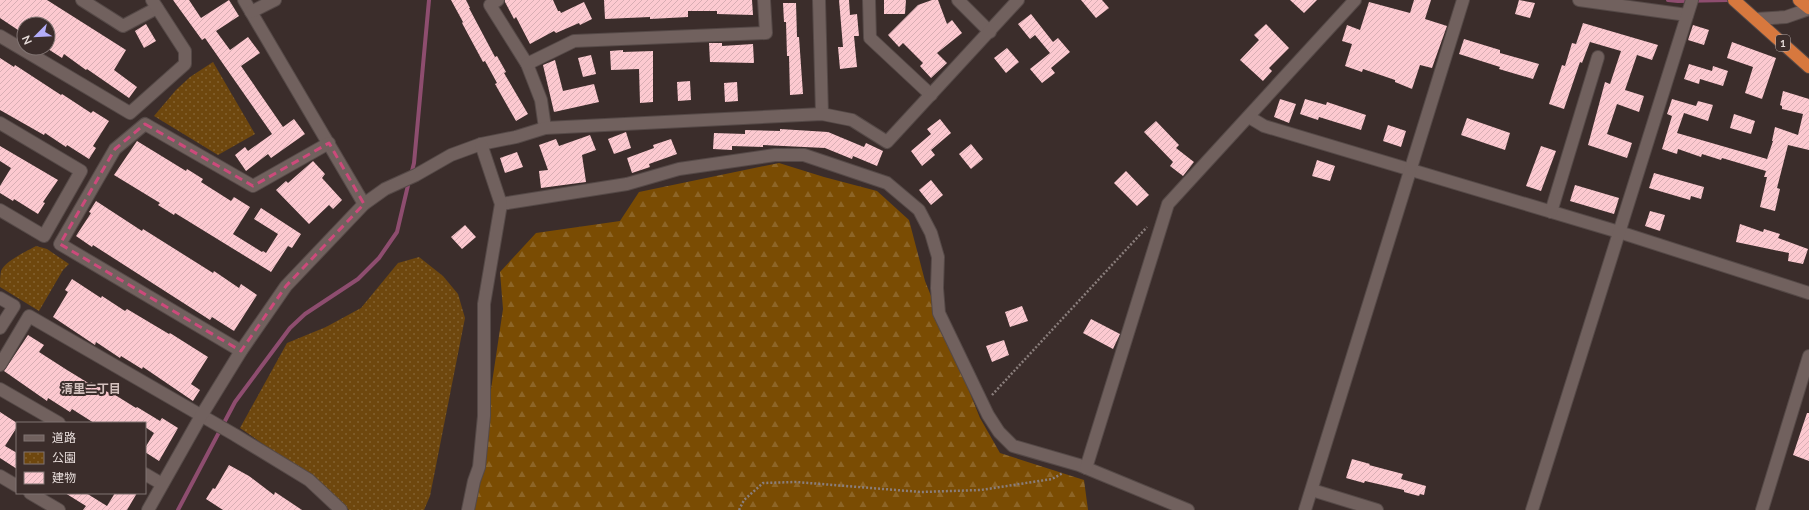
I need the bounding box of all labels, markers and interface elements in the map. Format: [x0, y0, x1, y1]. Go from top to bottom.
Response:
north arrow [16, 16, 56, 56]
text: N [19, 34, 34, 47]
road number: 1 [1776, 35, 1790, 51]
district label: 清里二丁目 [61, 381, 121, 396]
legend [16, 422, 146, 494]
text: 道路 [52, 430, 76, 445]
text: 公園 [52, 450, 76, 465]
text: 建物 [52, 470, 76, 485]

